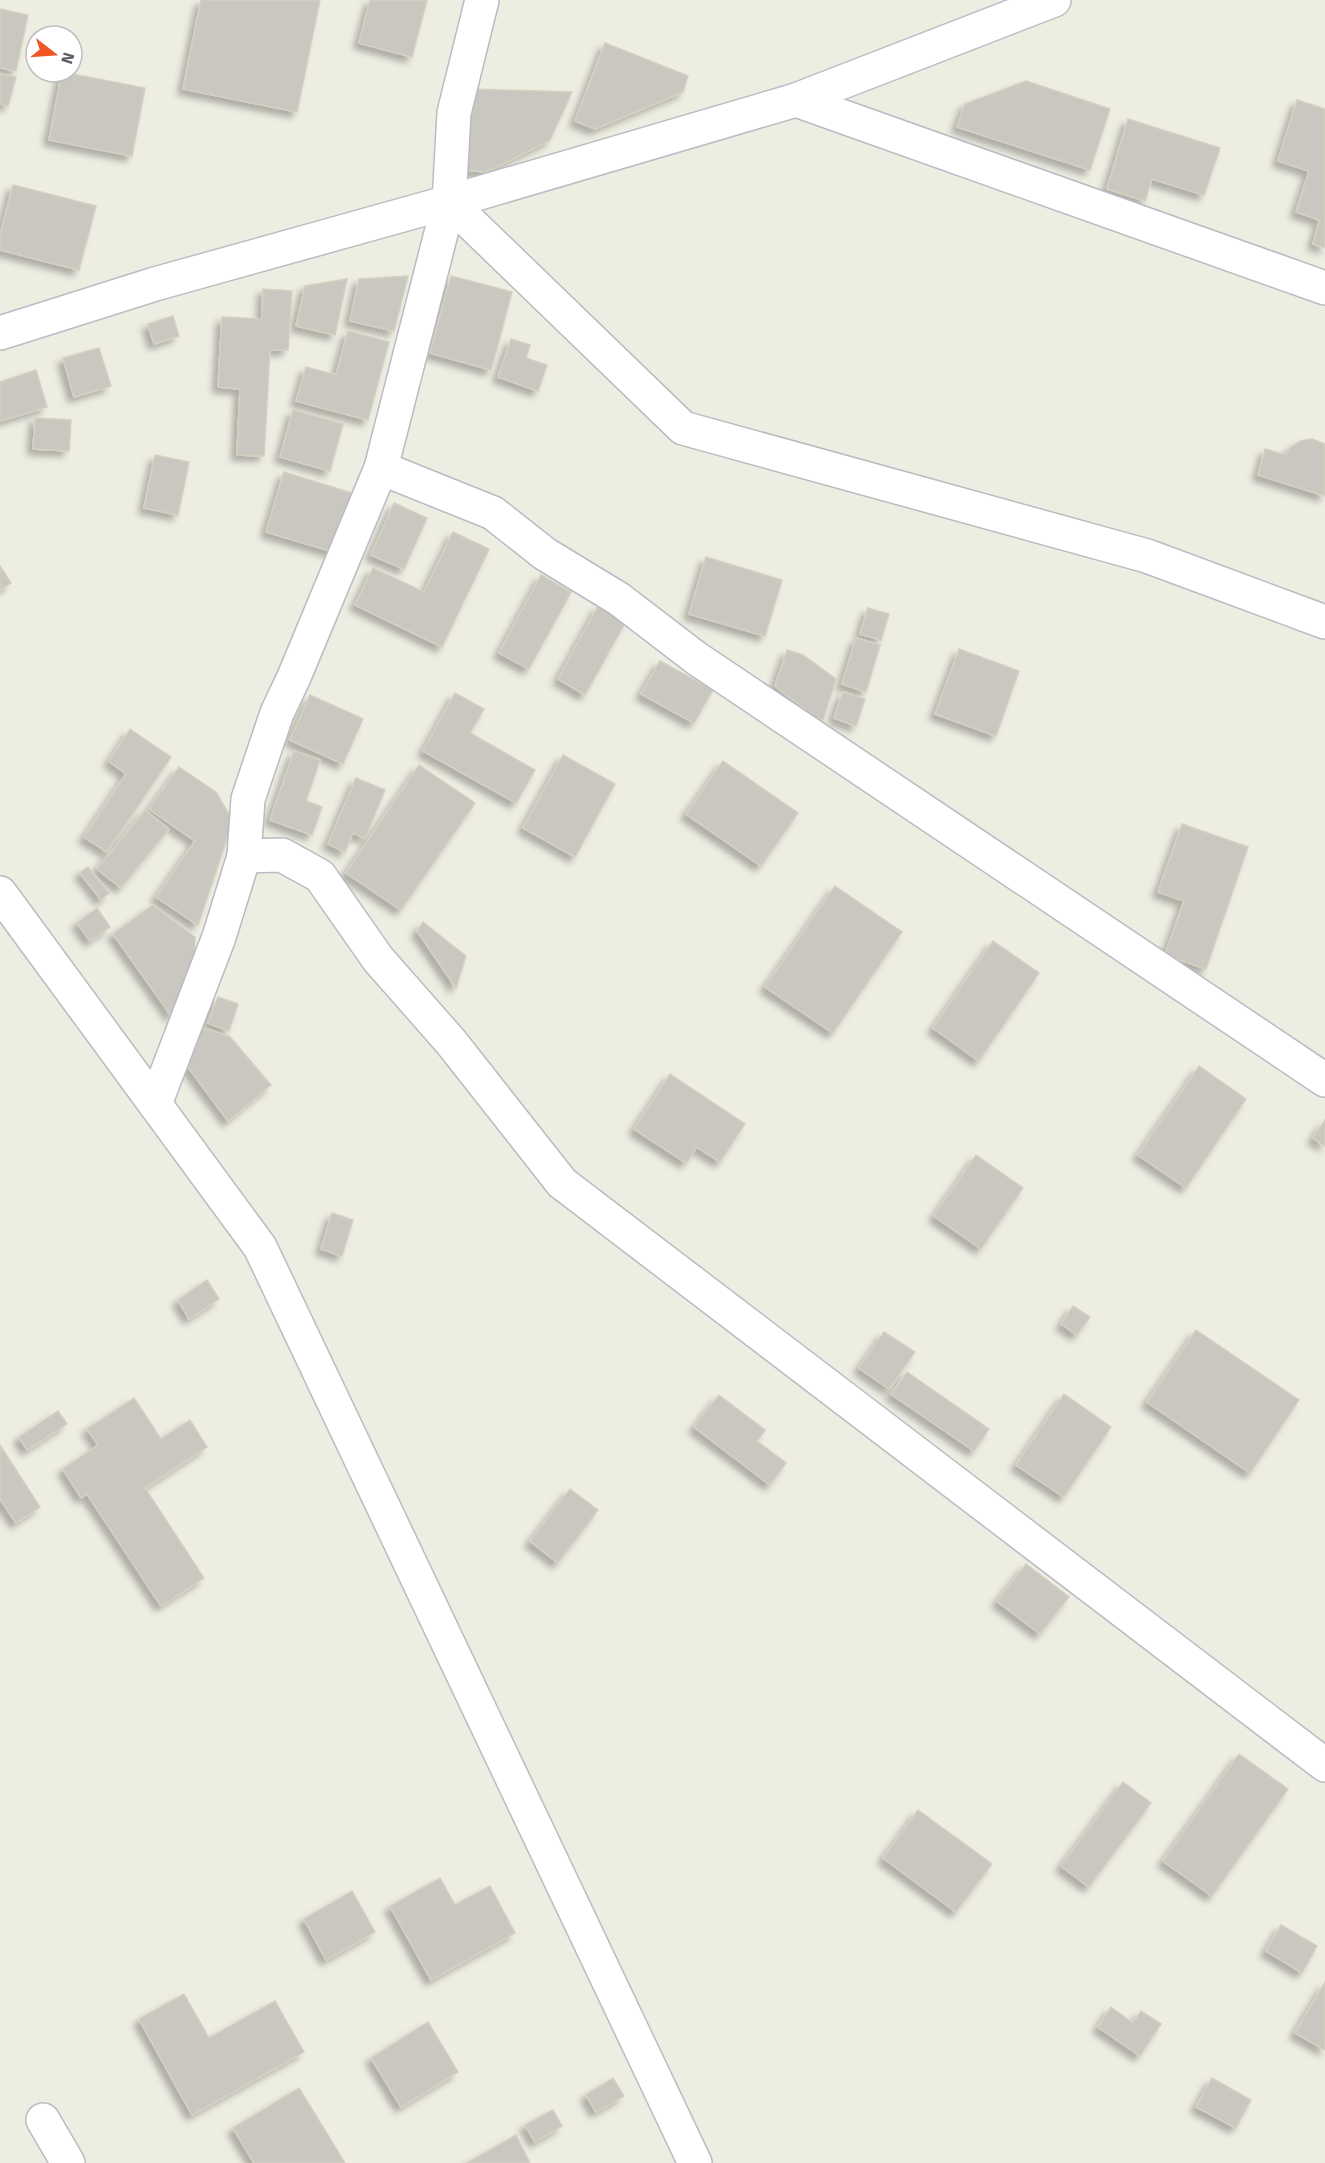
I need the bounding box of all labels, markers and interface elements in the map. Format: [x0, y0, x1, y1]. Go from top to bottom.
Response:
north arrow [24, 24, 84, 84]
text: N [56, 50, 79, 66]

